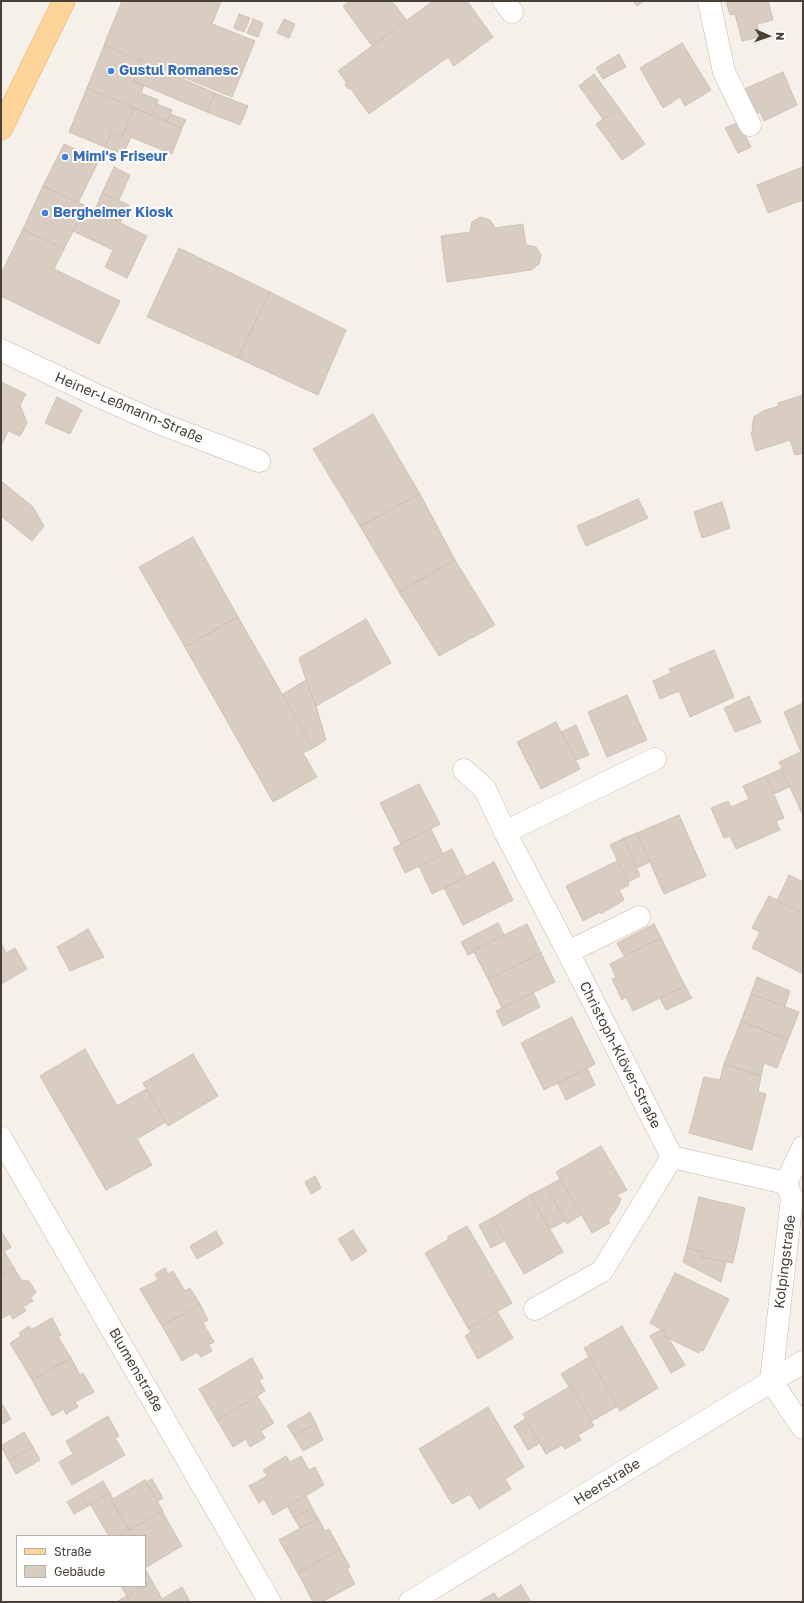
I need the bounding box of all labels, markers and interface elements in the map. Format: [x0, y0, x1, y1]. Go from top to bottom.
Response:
north arrow [748, 16, 788, 56]
text: N [774, 32, 787, 41]
place label: Gustul Romanesc [119, 63, 238, 79]
marker: Gustul Romanesc [106, 66, 116, 76]
place label: Mimi's Friseur [73, 149, 168, 165]
marker: Mimi's Friseur [60, 152, 70, 162]
place label: Bergheimer Kiosk [53, 205, 173, 221]
marker: Bergheimer Kiosk [40, 208, 50, 218]
street label: Heiner-Leßmann-Straße [52, 369, 206, 447]
street label: Christoph-Klöver-Straße [576, 979, 664, 1131]
street label: Kolpingstraße [771, 1214, 799, 1310]
street label: Blumenstraße [105, 1325, 167, 1415]
street label: Heerstraße [571, 1455, 643, 1509]
legend [16, 1535, 146, 1587]
text: Straße [54, 1544, 92, 1559]
text: Gebäude [54, 1564, 105, 1579]

